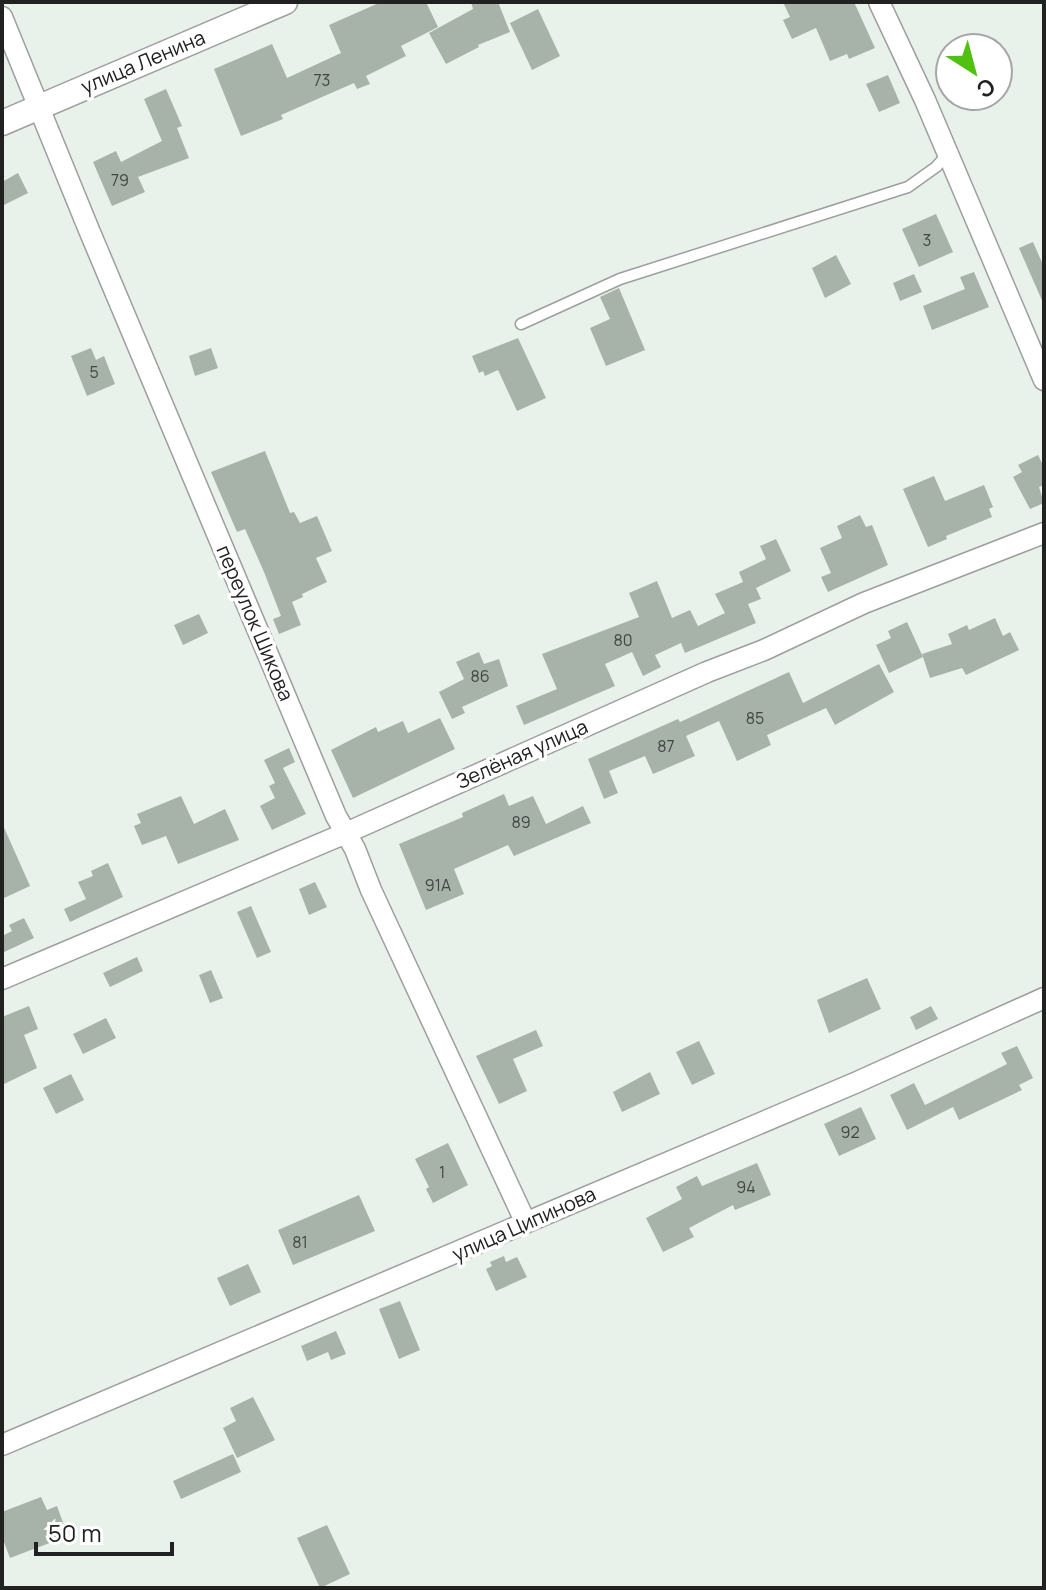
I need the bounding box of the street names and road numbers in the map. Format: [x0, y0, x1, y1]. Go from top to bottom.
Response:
street label: улица Ленина [77, 23, 209, 100]
street label: переулок Шикова [210, 541, 300, 705]
street label: Зелёная улица [452, 712, 592, 795]
street label: улица Ципинова [448, 1180, 600, 1267]

